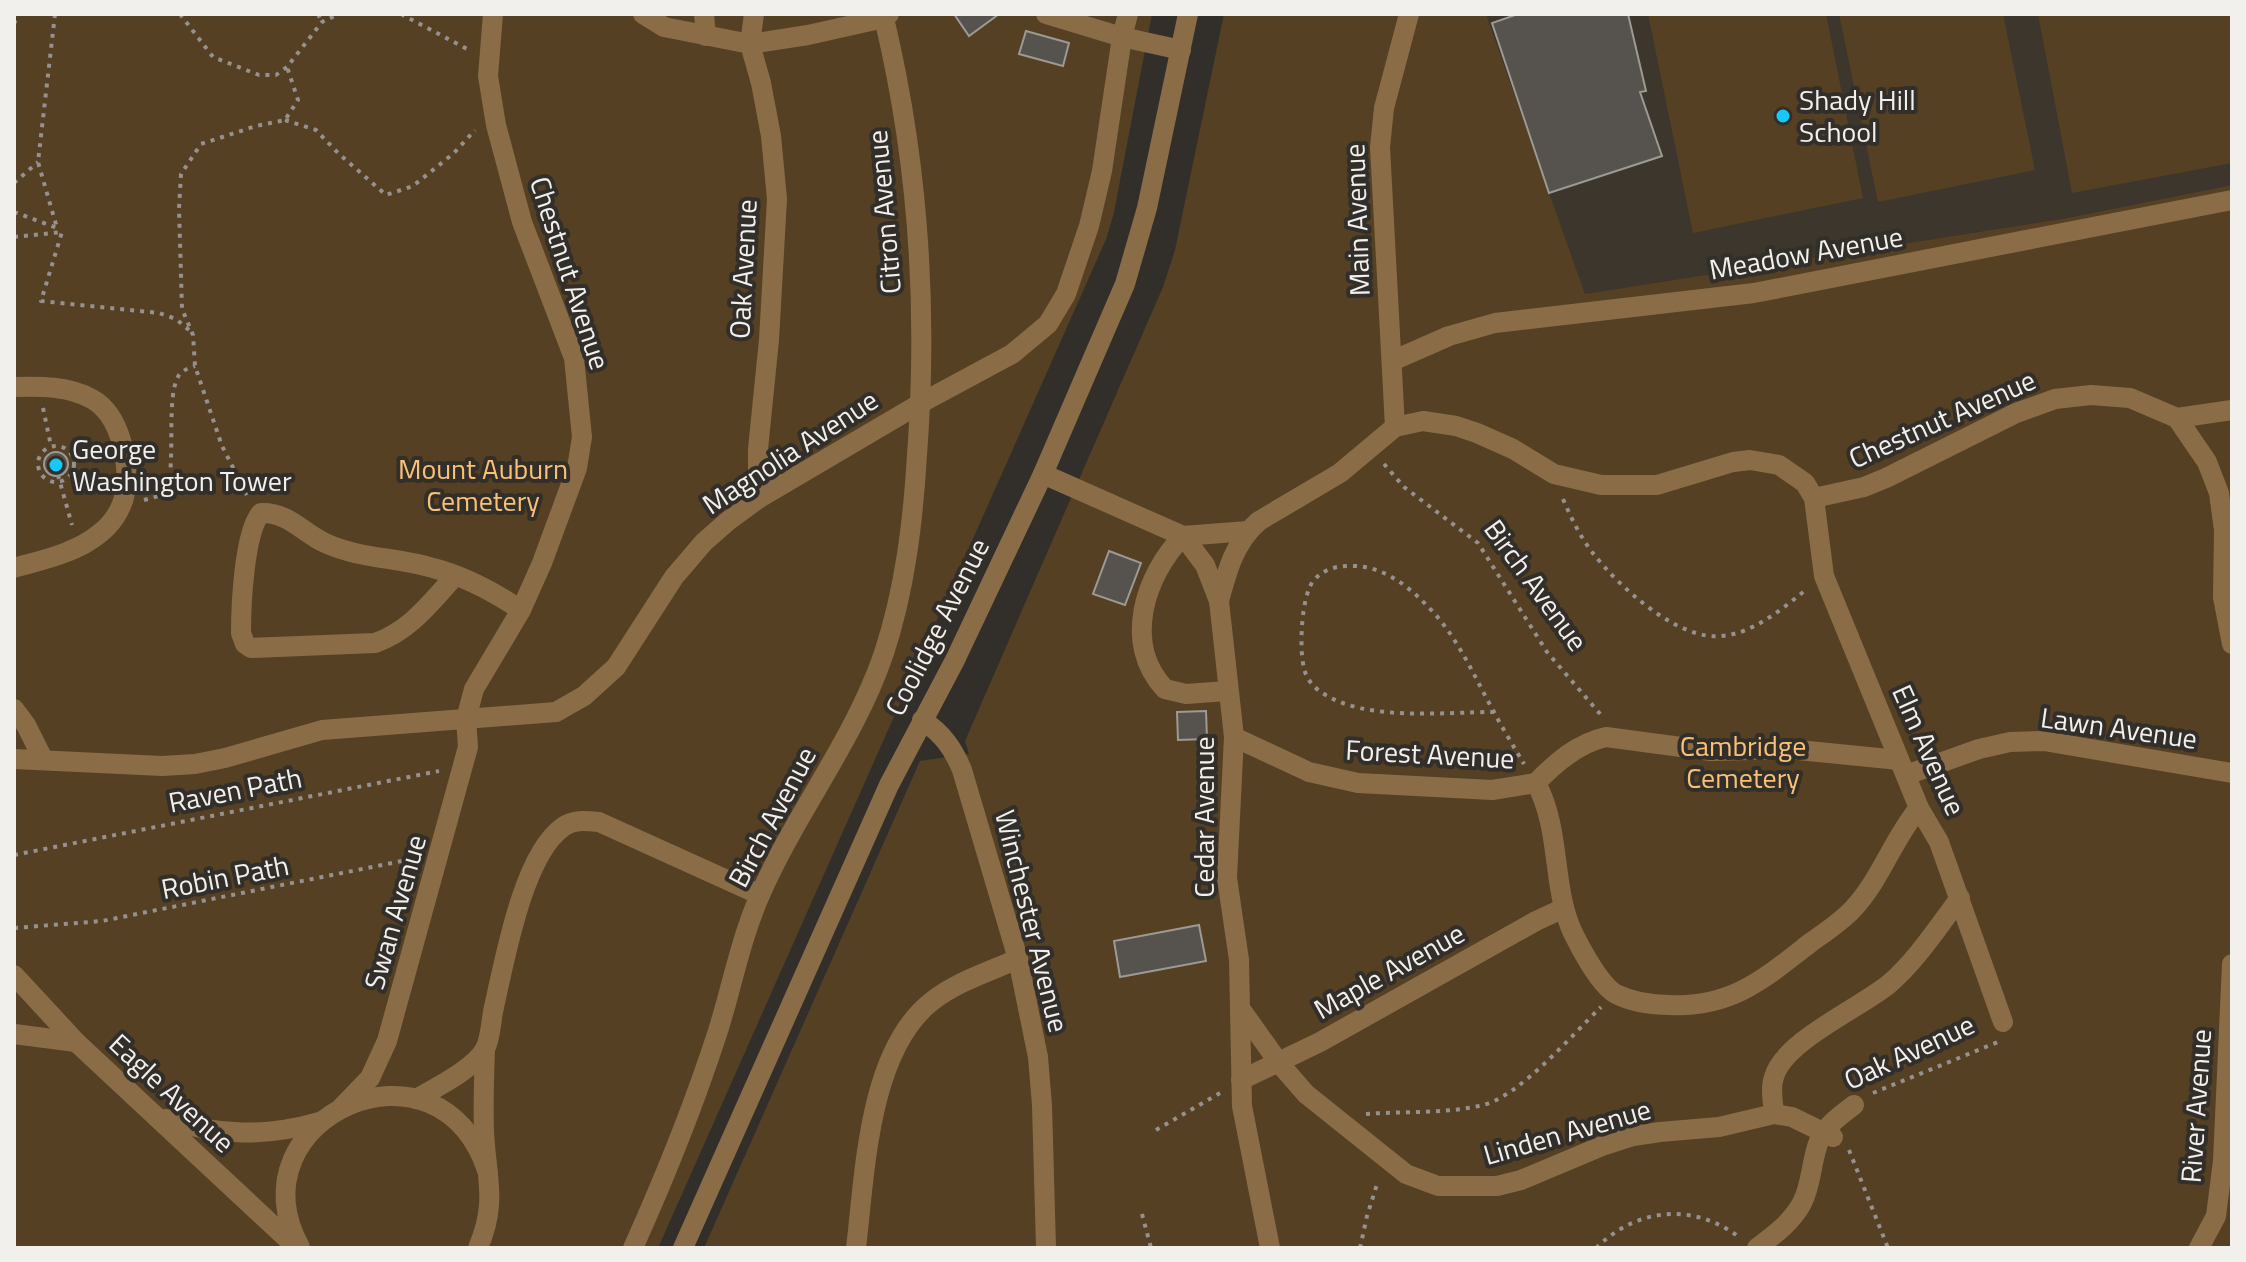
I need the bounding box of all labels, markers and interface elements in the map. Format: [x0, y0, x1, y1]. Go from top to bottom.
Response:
place label: Shady Hill School [1799, 78, 1916, 153]
marker: Shady Hill School [1774, 107, 1792, 125]
street label: Citron Avenue [855, 128, 912, 296]
street label: Main Avenue [1332, 143, 1381, 297]
street label: Chestnut Avenue [519, 171, 622, 375]
street label: Oak Avenue [717, 198, 768, 340]
street label: Meadow Avenue [1706, 214, 1906, 291]
street label: Chestnut Avenue [1841, 358, 2042, 479]
street label: Magnolia Avenue [693, 379, 886, 525]
place label: George Washington Tower [72, 427, 292, 502]
park label: Mount Auburn Cemetery [398, 447, 568, 522]
marker: George Washington Tower [47, 456, 65, 474]
street label: Birch Avenue [1474, 510, 1599, 660]
street label: Coolidge Avenue [873, 530, 1000, 723]
street label: Elm Avenue [1882, 678, 1977, 822]
street label: Lawn Avenue [2038, 695, 2200, 760]
park label: Cambridge Cemetery [1680, 724, 1806, 799]
street label: Forest Avenue [1344, 728, 1516, 779]
street label: Cedar Avenue [1182, 736, 1225, 898]
street label: Birch Avenue [716, 739, 827, 895]
street label: Raven Path [165, 756, 305, 823]
street label: Winchester Avenue [984, 805, 1081, 1037]
street label: Swan Avenue [352, 830, 437, 994]
street label: Robin Path [157, 843, 292, 910]
street label: Maple Avenue [1305, 911, 1472, 1030]
street label: Oak Avenue [1836, 1003, 1981, 1101]
street label: Eagle Avenue [100, 1023, 245, 1162]
street label: River Avenue [2169, 1028, 2222, 1184]
street label: Linden Avenue [1478, 1087, 1656, 1176]

